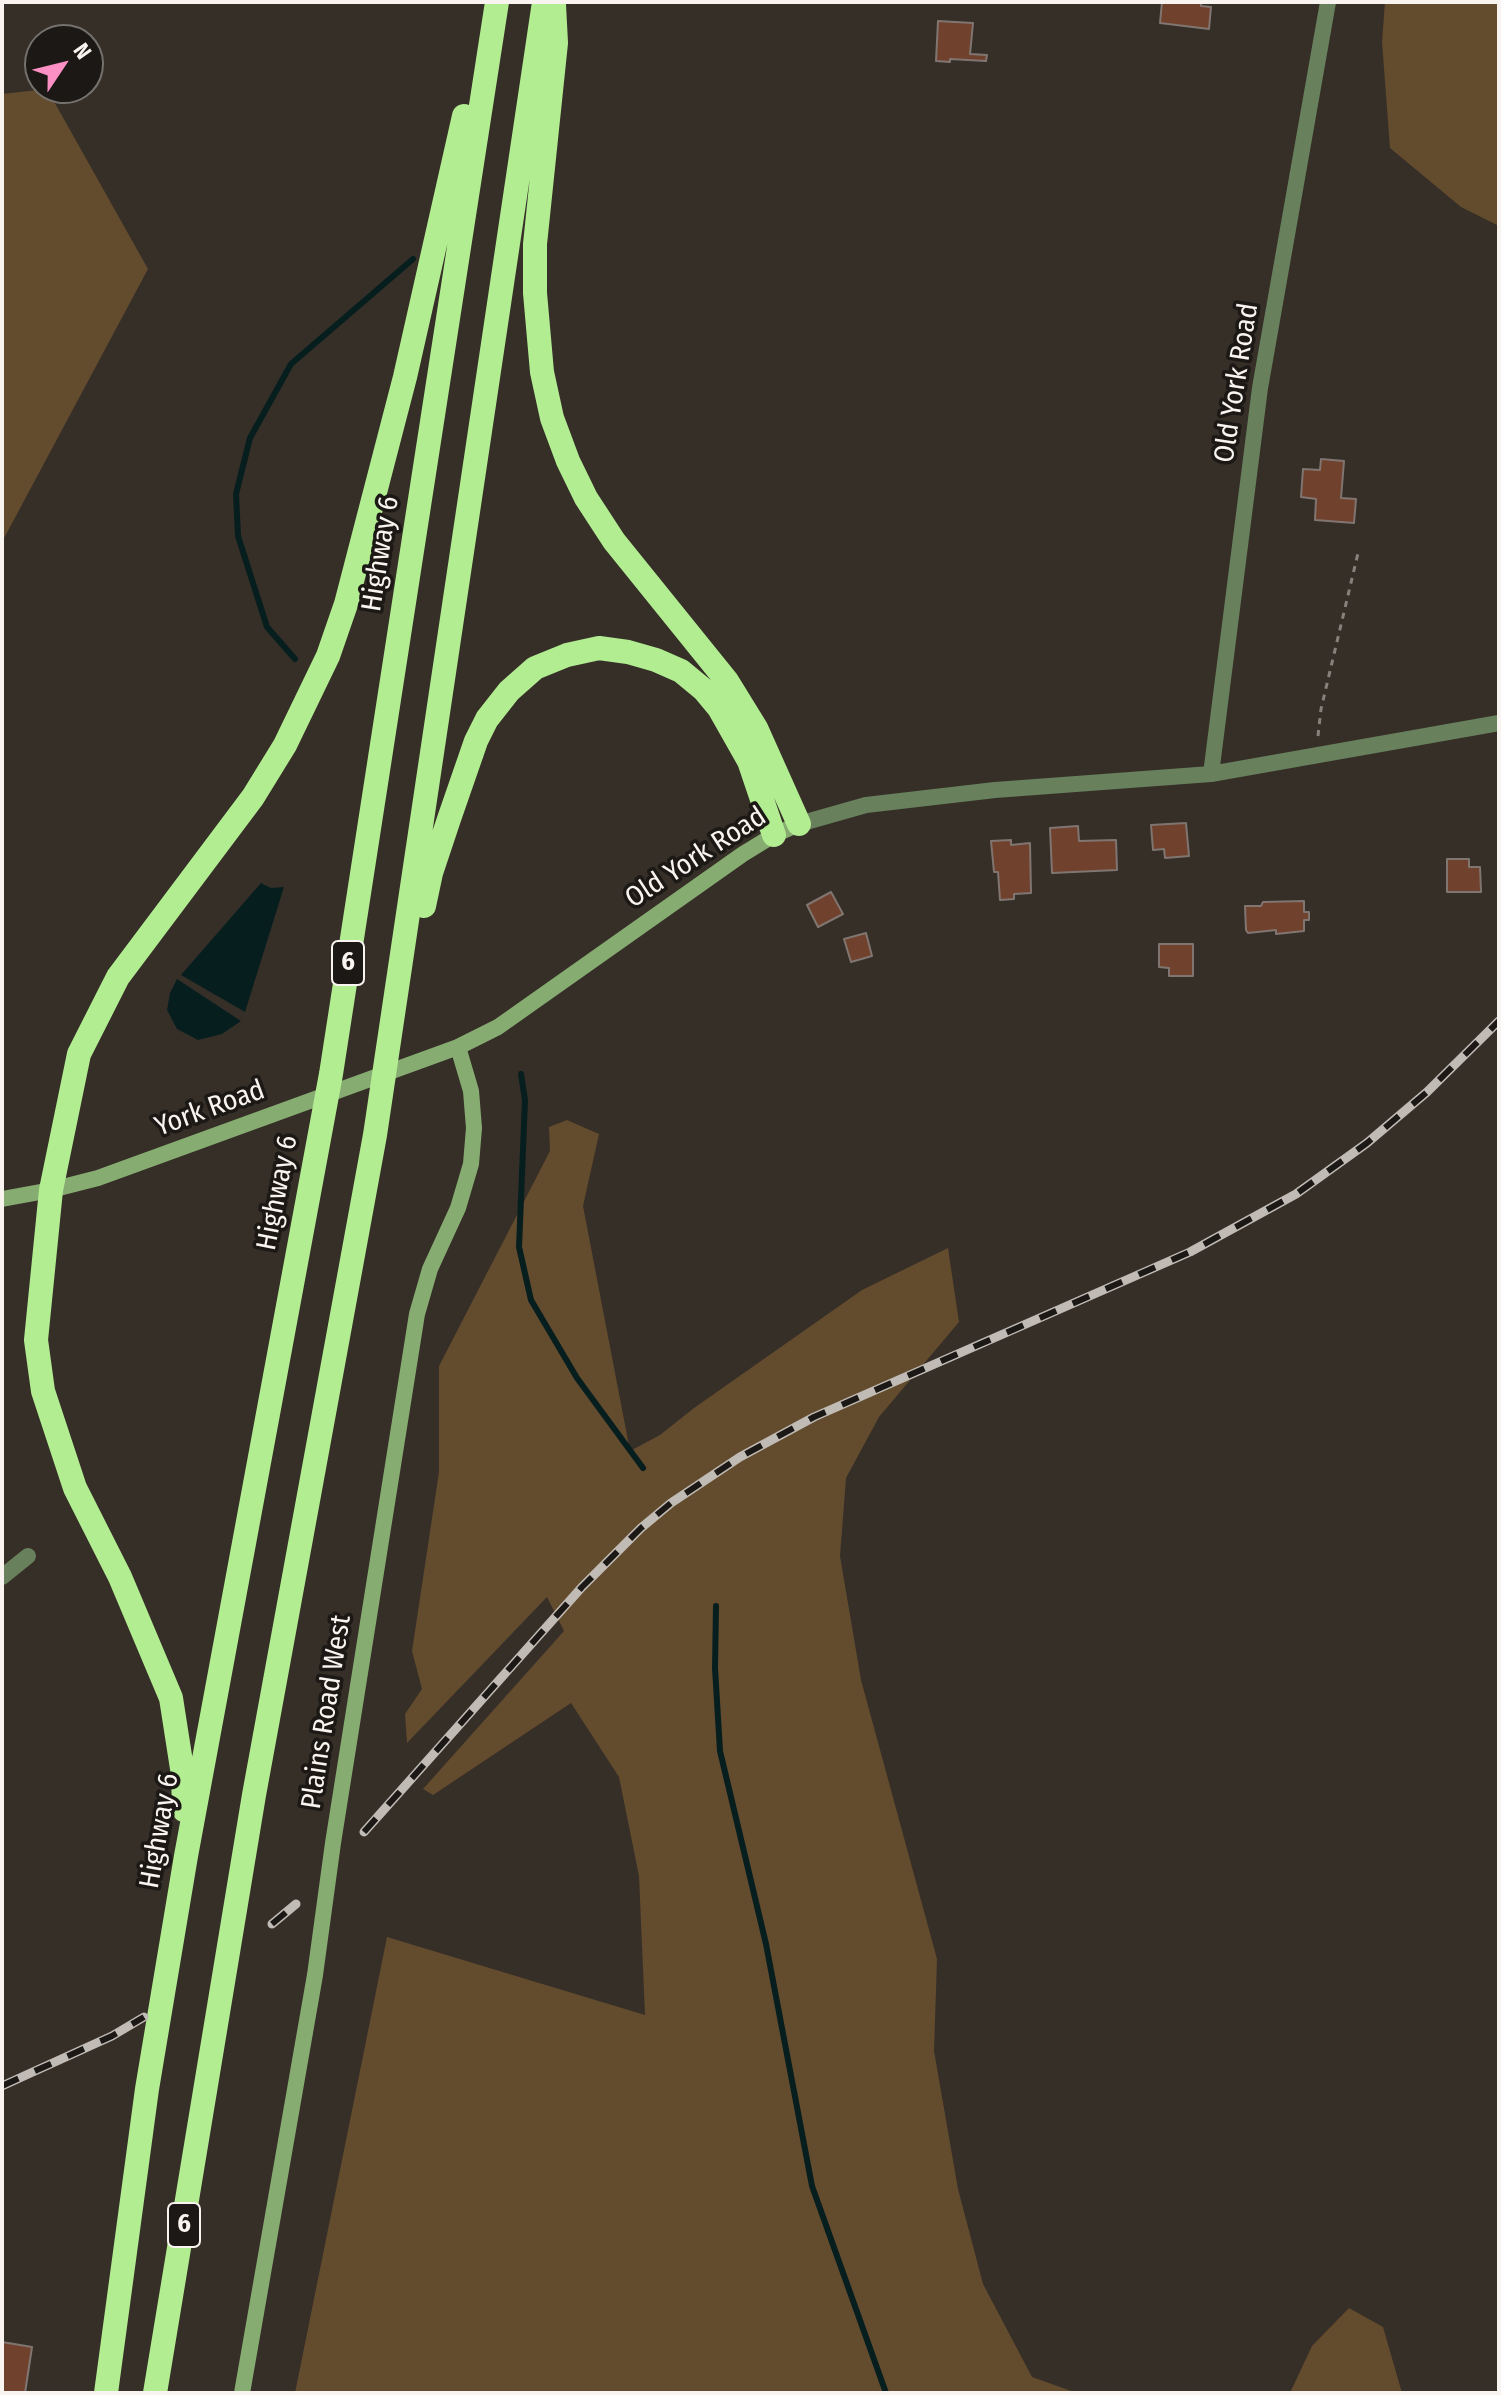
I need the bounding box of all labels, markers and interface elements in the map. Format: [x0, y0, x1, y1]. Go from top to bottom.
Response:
north arrow [24, 24, 104, 104]
text: N [68, 38, 97, 64]
street label: Old York Road [1208, 301, 1266, 465]
street label: Highway 6 [355, 494, 407, 614]
street label: Old York Road [619, 800, 773, 916]
road number: 6 [332, 941, 364, 985]
street label: York Road [150, 1074, 270, 1144]
street label: Highway 6 [250, 1133, 306, 1253]
street label: Plains Road West [295, 1613, 359, 1811]
street label: Highway 6 [133, 1771, 187, 1891]
road number: 6 [168, 2203, 200, 2247]

